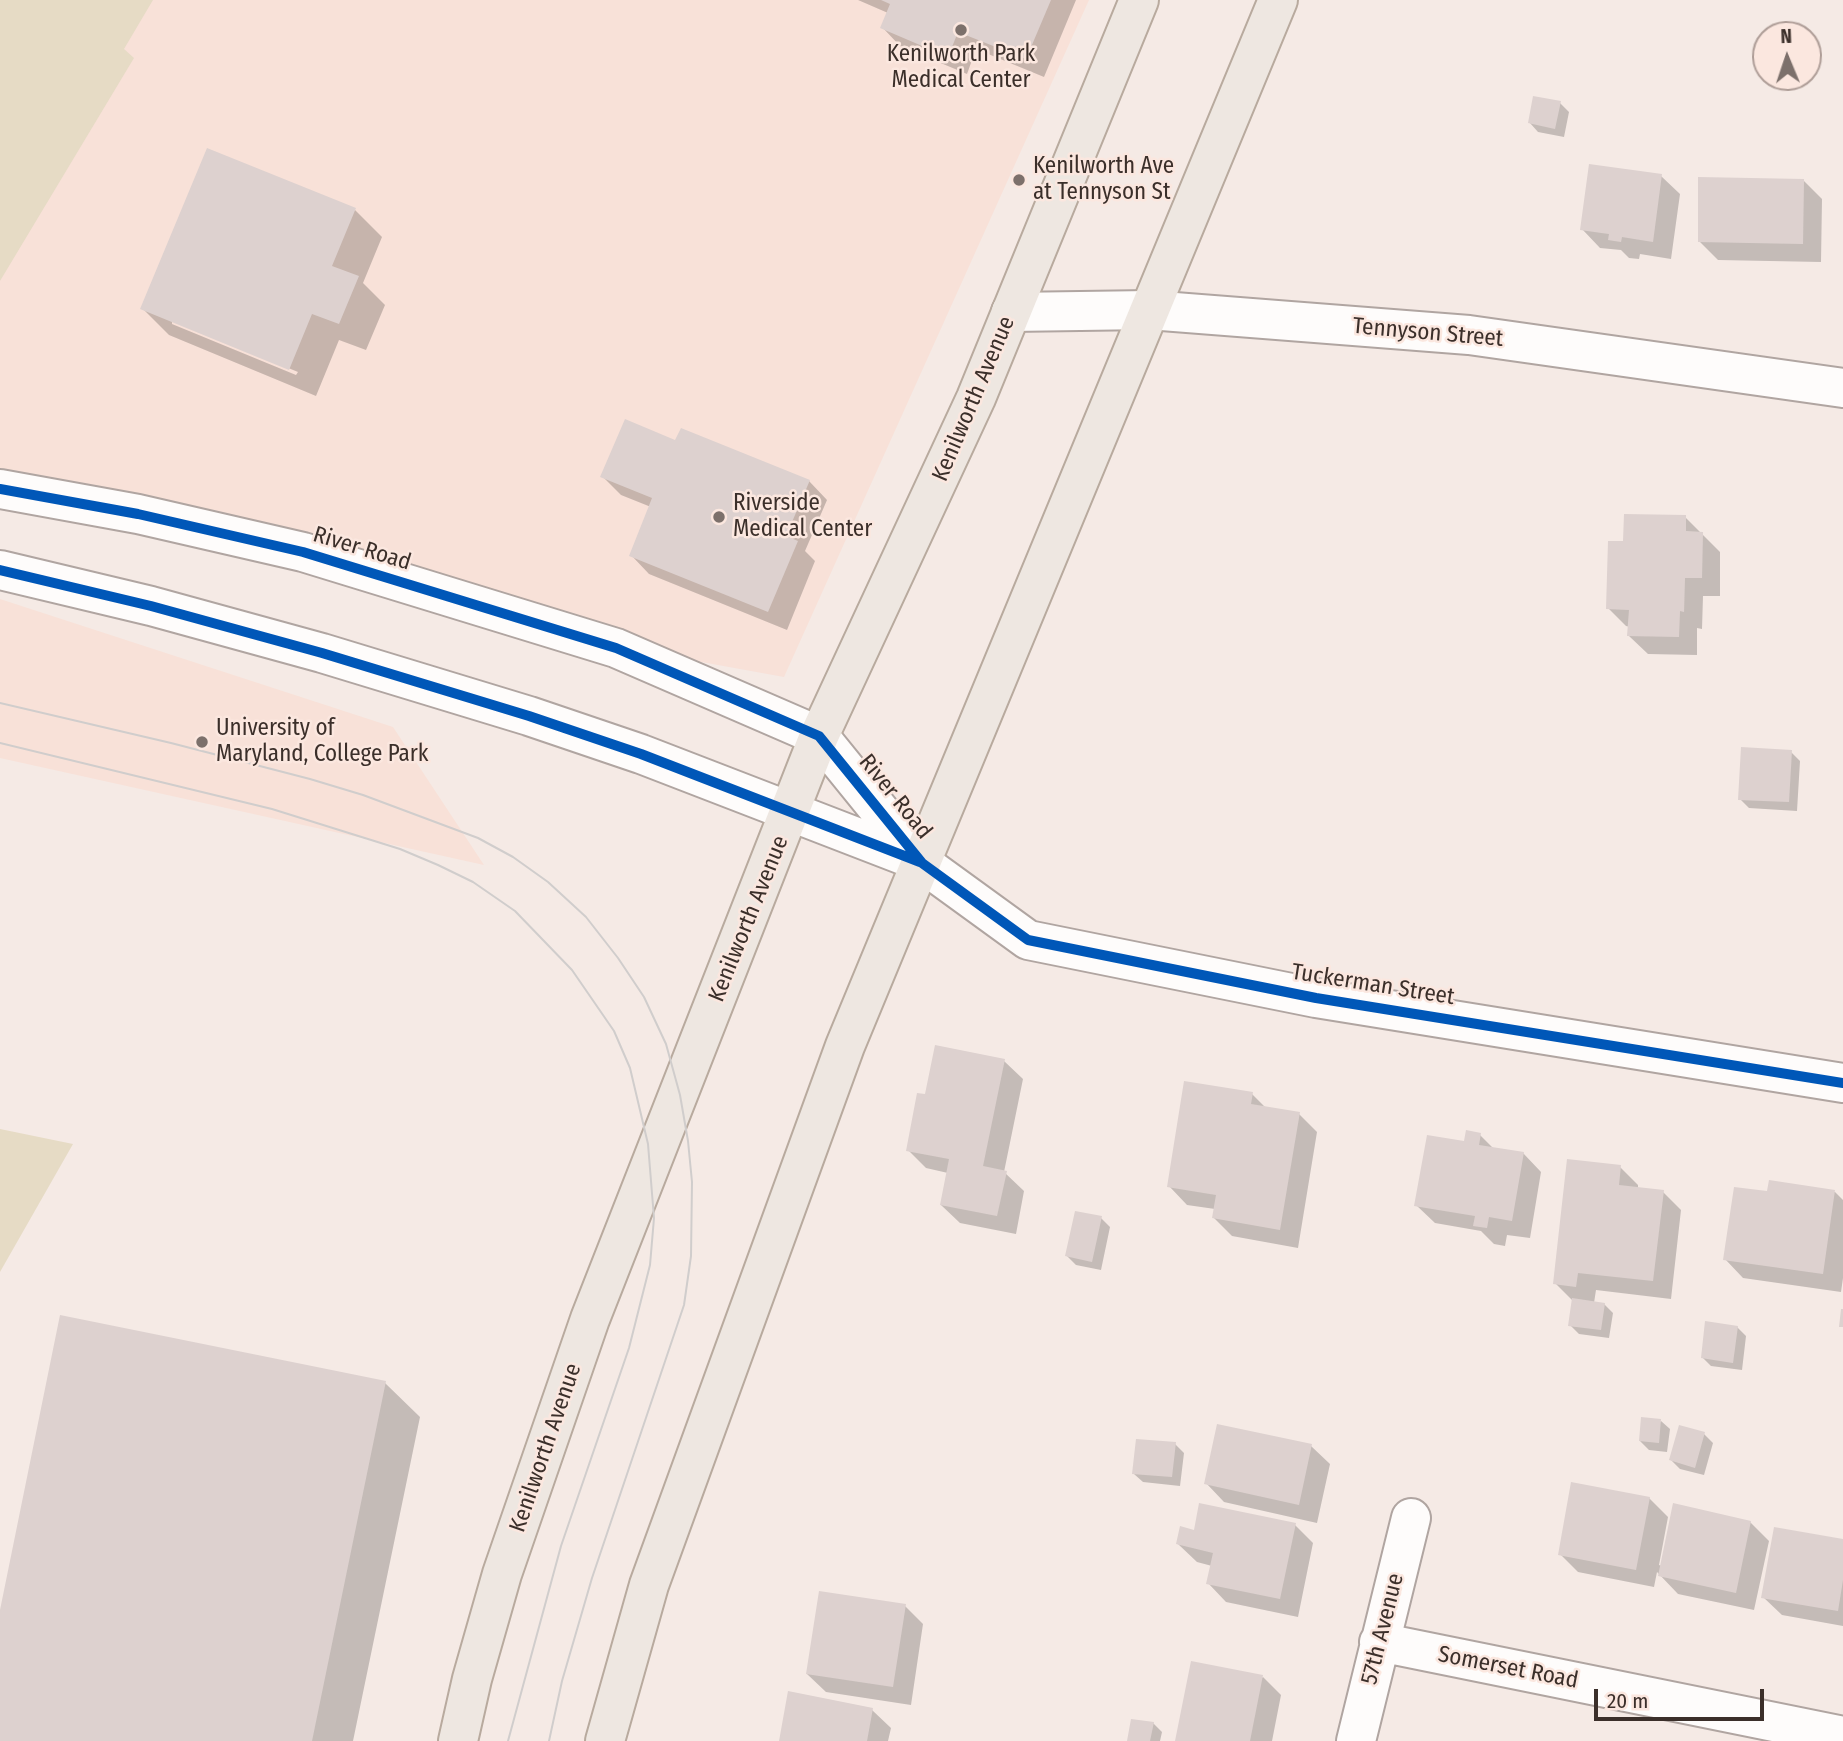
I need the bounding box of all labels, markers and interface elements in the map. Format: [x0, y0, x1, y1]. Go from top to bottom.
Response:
north arrow [1752, 21, 1822, 91]
marker: Kenilworth Park Medical Center [953, 22, 969, 38]
text: N [1780, 25, 1792, 48]
place label: Kenilworth Park Medical Center [887, 41, 1035, 95]
place label: Kenilworth Ave at Tennyson St [1033, 153, 1174, 207]
marker: Kenilworth Ave at Tennyson St [1011, 172, 1027, 188]
street label: Kenilworth Avenue [927, 312, 1021, 486]
street label: Tennyson Street [1352, 313, 1504, 353]
place label: Riverside Medical Center [733, 490, 872, 544]
marker: Riverside Medical Center [711, 509, 727, 525]
street label: River Road [310, 521, 414, 577]
place label: University of Maryland, College Park [216, 715, 429, 769]
marker: University of Maryland, College Park [194, 734, 210, 750]
street label: River Road [853, 749, 937, 845]
street label: Kenilworth Avenue [703, 832, 795, 1006]
street label: Tuckerman Street [1290, 958, 1456, 1012]
street label: Kenilworth Avenue [504, 1360, 588, 1536]
street label: 57th Avenue [1356, 1571, 1410, 1687]
street label: Somerset Road [1436, 1641, 1580, 1695]
scale bar [1598, 1674, 1768, 1718]
text: 20 m [1607, 1688, 1648, 1714]

